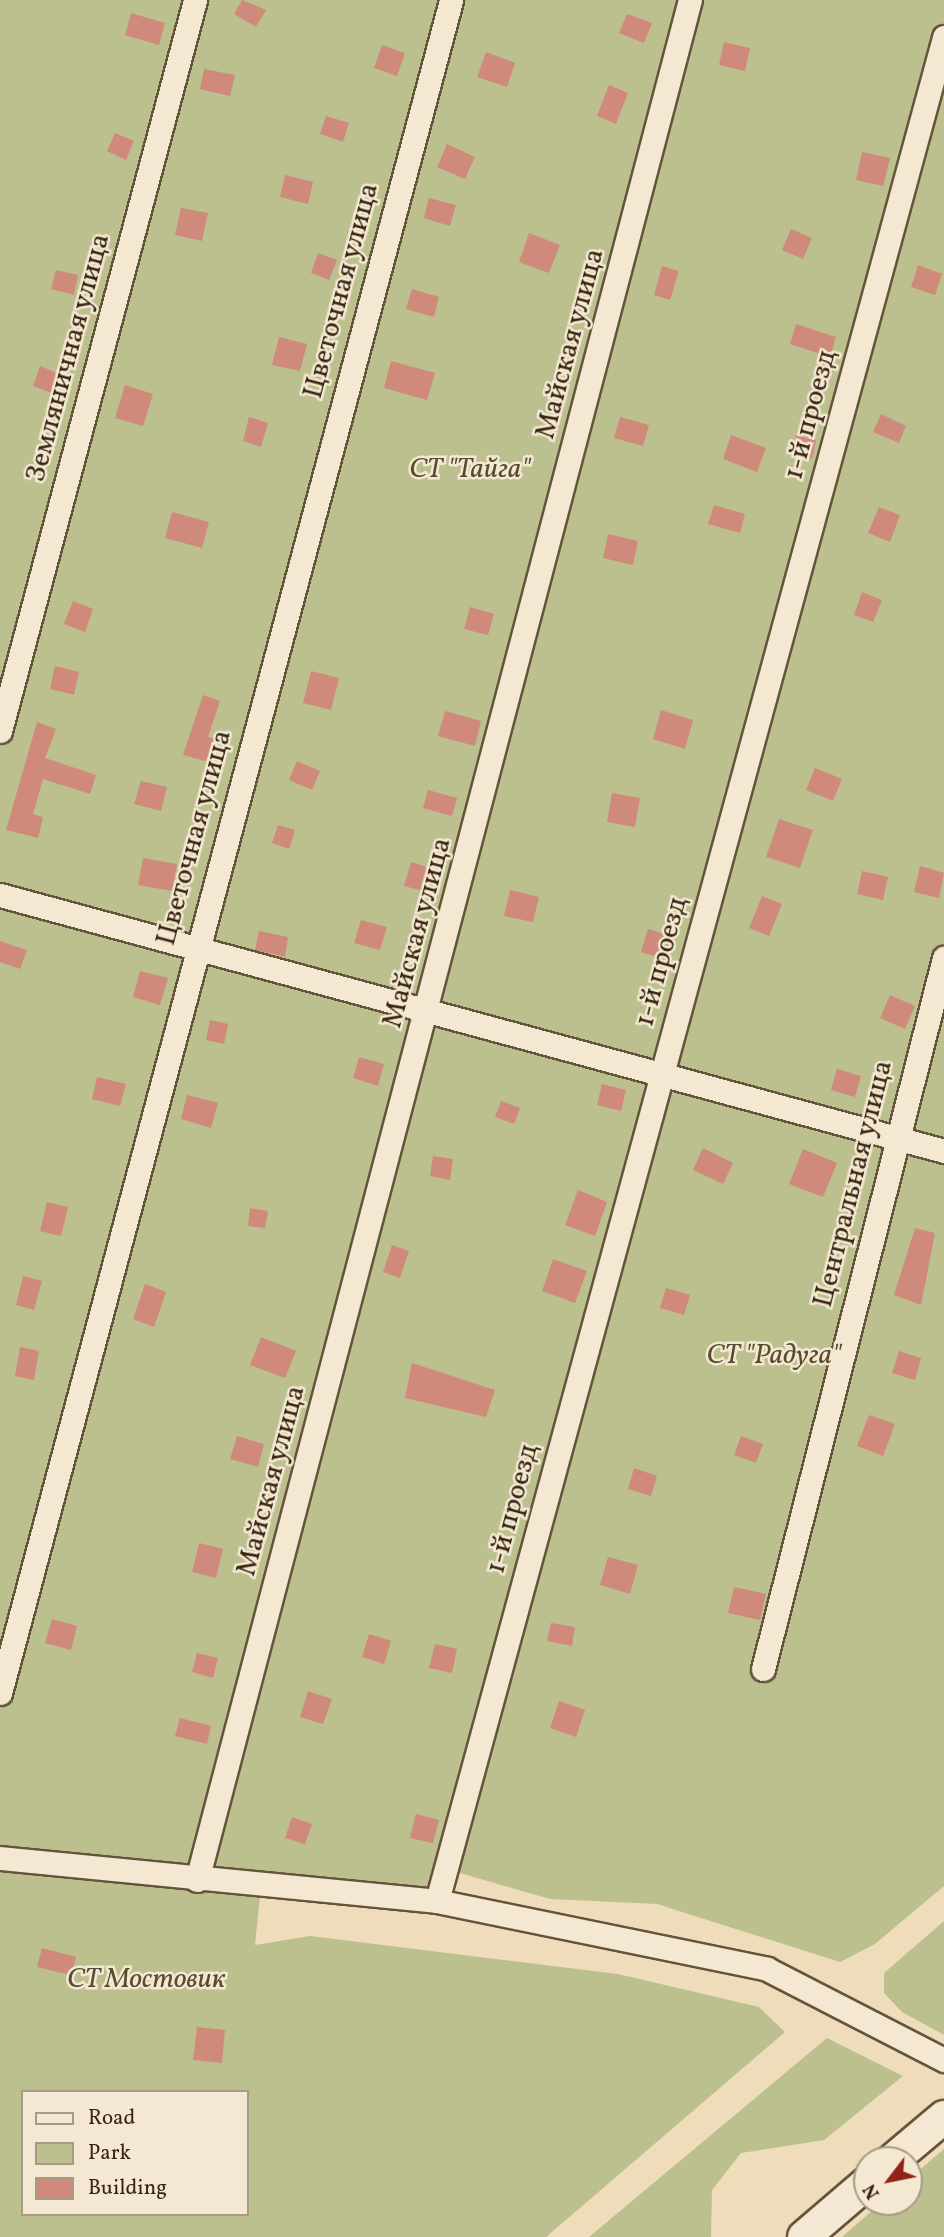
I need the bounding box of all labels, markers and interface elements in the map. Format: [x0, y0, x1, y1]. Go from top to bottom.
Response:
street label: Цветочная улица [297, 179, 387, 403]
street label: Земляничная улица [20, 230, 118, 486]
street label: Майская улица [529, 245, 613, 443]
street label: 1-й проезд [778, 346, 844, 484]
park label: СТ "Тайга" [409, 453, 531, 487]
street label: Цветочная улица [150, 726, 240, 950]
street label: Майская улица [376, 834, 460, 1032]
street label: 1-й проезд [629, 893, 695, 1031]
street label: Центральная улица [807, 1057, 901, 1311]
park label: СТ "Радуга" [707, 1339, 841, 1373]
street label: Майская улица [230, 1382, 314, 1580]
street label: 1-й проезд [480, 1440, 546, 1578]
park label: СТ Мостовик [67, 1963, 225, 1997]
legend [21, 2090, 248, 2216]
text: Road [88, 2104, 135, 2133]
text: Park [88, 2139, 131, 2168]
north arrow [853, 2146, 923, 2216]
text: Building [88, 2174, 167, 2203]
text: N [857, 2178, 887, 2204]

